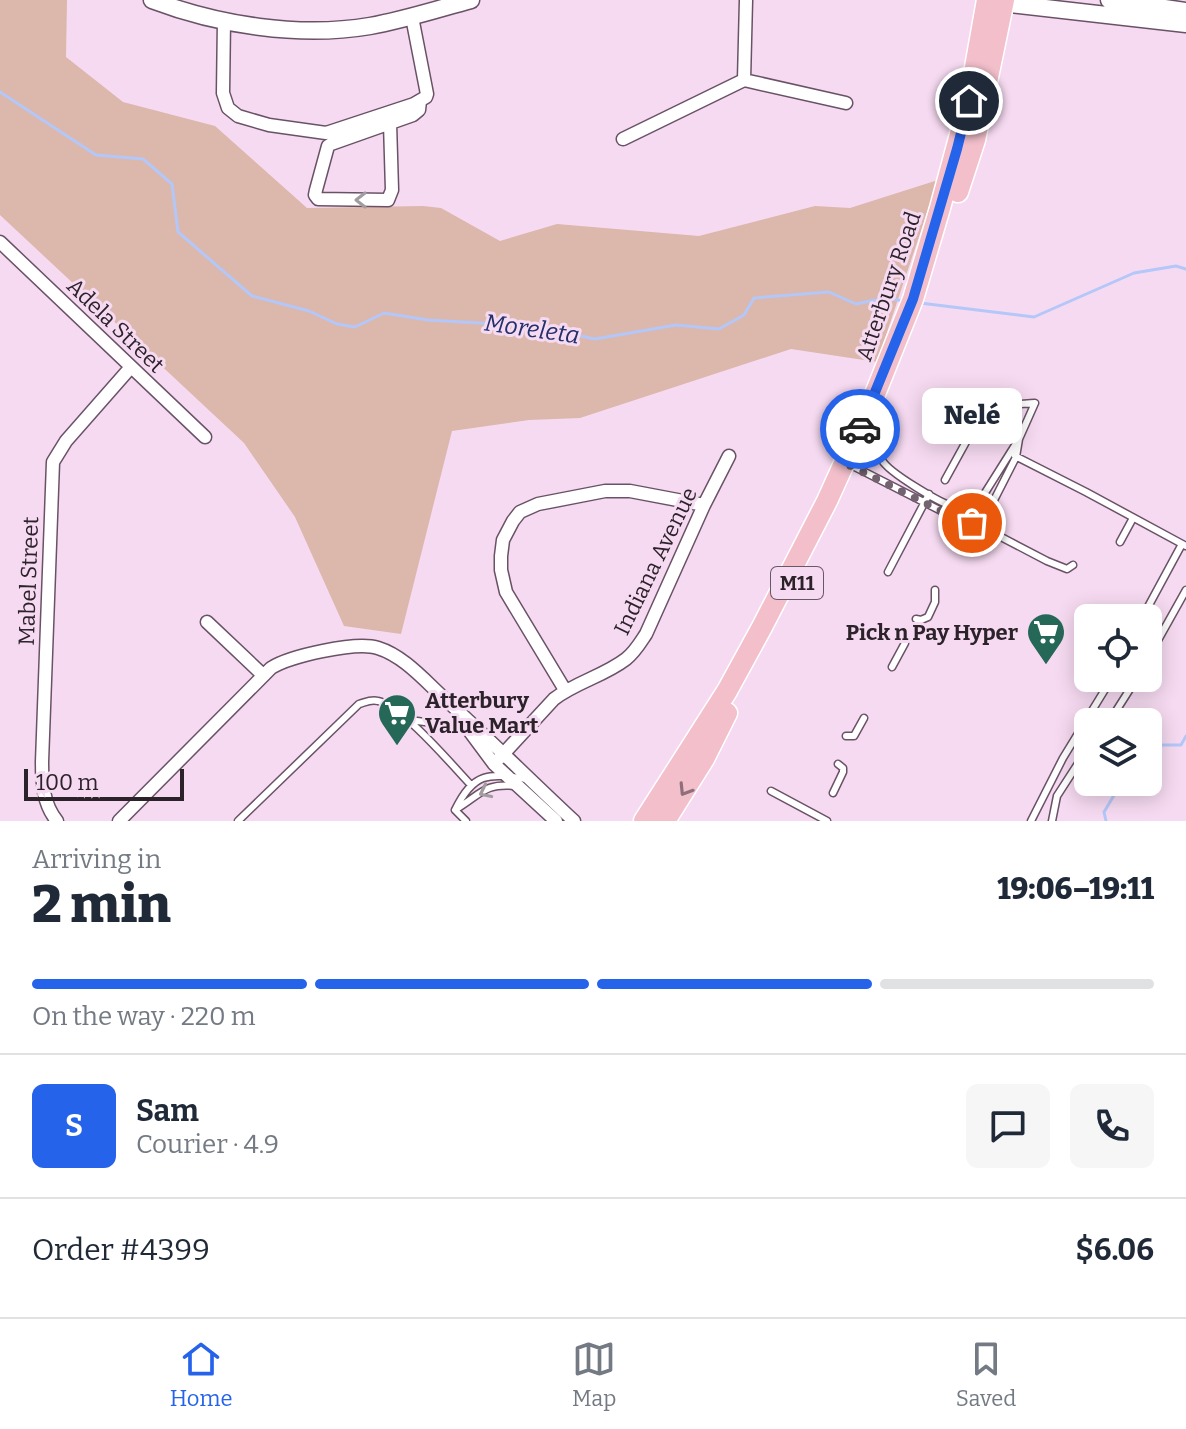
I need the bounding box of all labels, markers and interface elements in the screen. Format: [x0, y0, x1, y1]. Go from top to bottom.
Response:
pin [935, 67, 1003, 135]
icon: home [947, 79, 991, 123]
one-way arrow [354, 191, 367, 209]
street label: Atterbury Road [850, 208, 927, 364]
street label: Adela Street [61, 272, 170, 378]
water label: Moreleta [483, 308, 581, 350]
callout: Nelé [922, 387, 1022, 443]
courier [820, 389, 900, 469]
text: Nelé [944, 400, 1000, 431]
icon: car [838, 407, 882, 451]
street label: Indiana Avenue [608, 483, 703, 639]
pin [938, 489, 1006, 557]
icon: bag [950, 501, 994, 545]
street label: Mabel Street [13, 516, 44, 646]
road number: M11 [771, 567, 823, 599]
map controls [1074, 604, 1162, 796]
button: locate [1074, 604, 1162, 692]
supermarket icon: Pick n Pay Hyper [1025, 611, 1067, 666]
place label: Pick n Pay Hyper [846, 619, 1019, 646]
place label: Atterbury Value Mart [425, 687, 539, 739]
supermarket icon: Atterbury Value Mart [376, 692, 418, 747]
button: layers [1074, 708, 1162, 796]
scale bar [24, 765, 184, 801]
text: 100 m [36, 769, 99, 796]
one-way arrow [679, 781, 694, 796]
one-way arrow [479, 782, 494, 798]
text: Arriving in [32, 844, 161, 875]
text: 19:06–19:11 [997, 871, 1154, 907]
text: 2 min [32, 873, 171, 936]
text: On the way · 220 m [32, 1001, 256, 1032]
button: chat [966, 1084, 1050, 1168]
button: phone [1070, 1084, 1154, 1168]
text: Sam [136, 1093, 199, 1129]
text: S [65, 1108, 83, 1144]
text: Courier · 4.9 [136, 1129, 279, 1160]
text: Order #4399 [32, 1232, 210, 1268]
text: $6.06 [1076, 1232, 1154, 1268]
tab: Home [170, 1337, 233, 1412]
tab: Map [572, 1337, 616, 1412]
tab: Saved [956, 1337, 1016, 1412]

